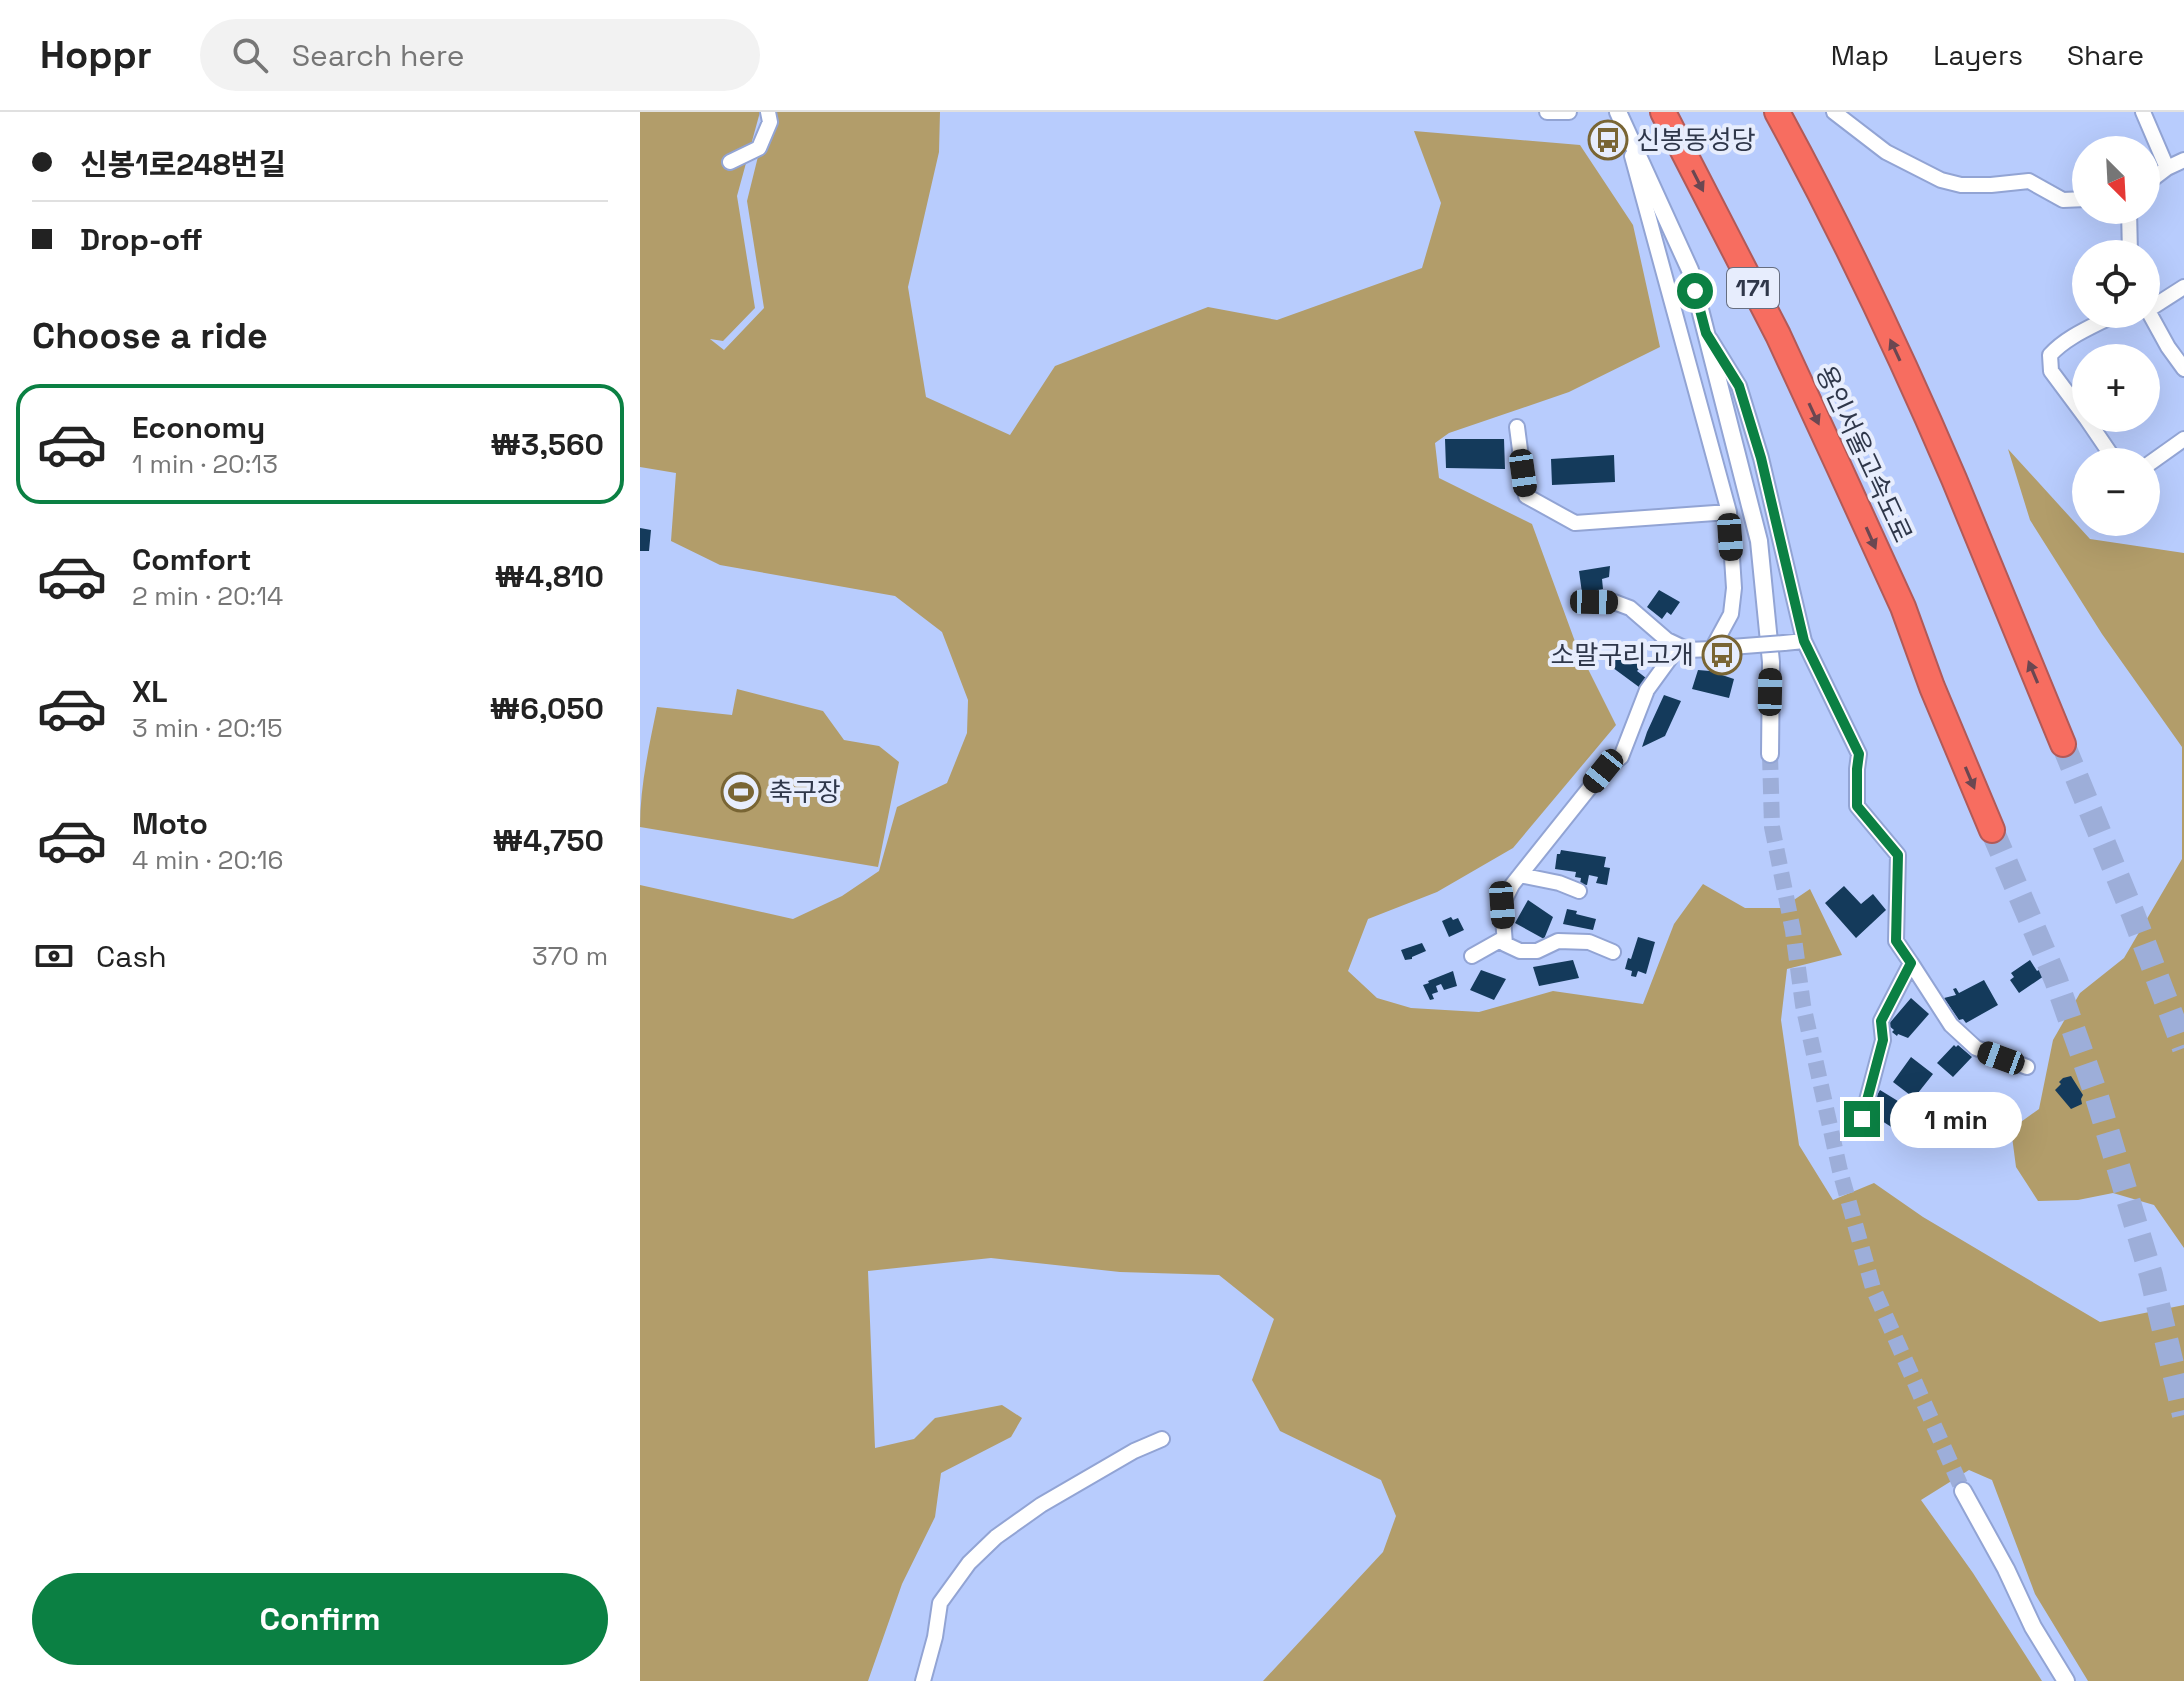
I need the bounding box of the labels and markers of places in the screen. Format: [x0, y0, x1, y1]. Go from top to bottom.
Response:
bus stop icon: 신봉동성당 [1587, 119, 1629, 161]
place label: 신봉동성당 [1636, 123, 1756, 157]
bus stop icon: 소말구리고개 [1701, 634, 1743, 676]
place label: 소말구리고개 [1550, 638, 1694, 672]
sports icon: 축구장 [720, 771, 762, 813]
place label: 축구장 [769, 775, 841, 809]

